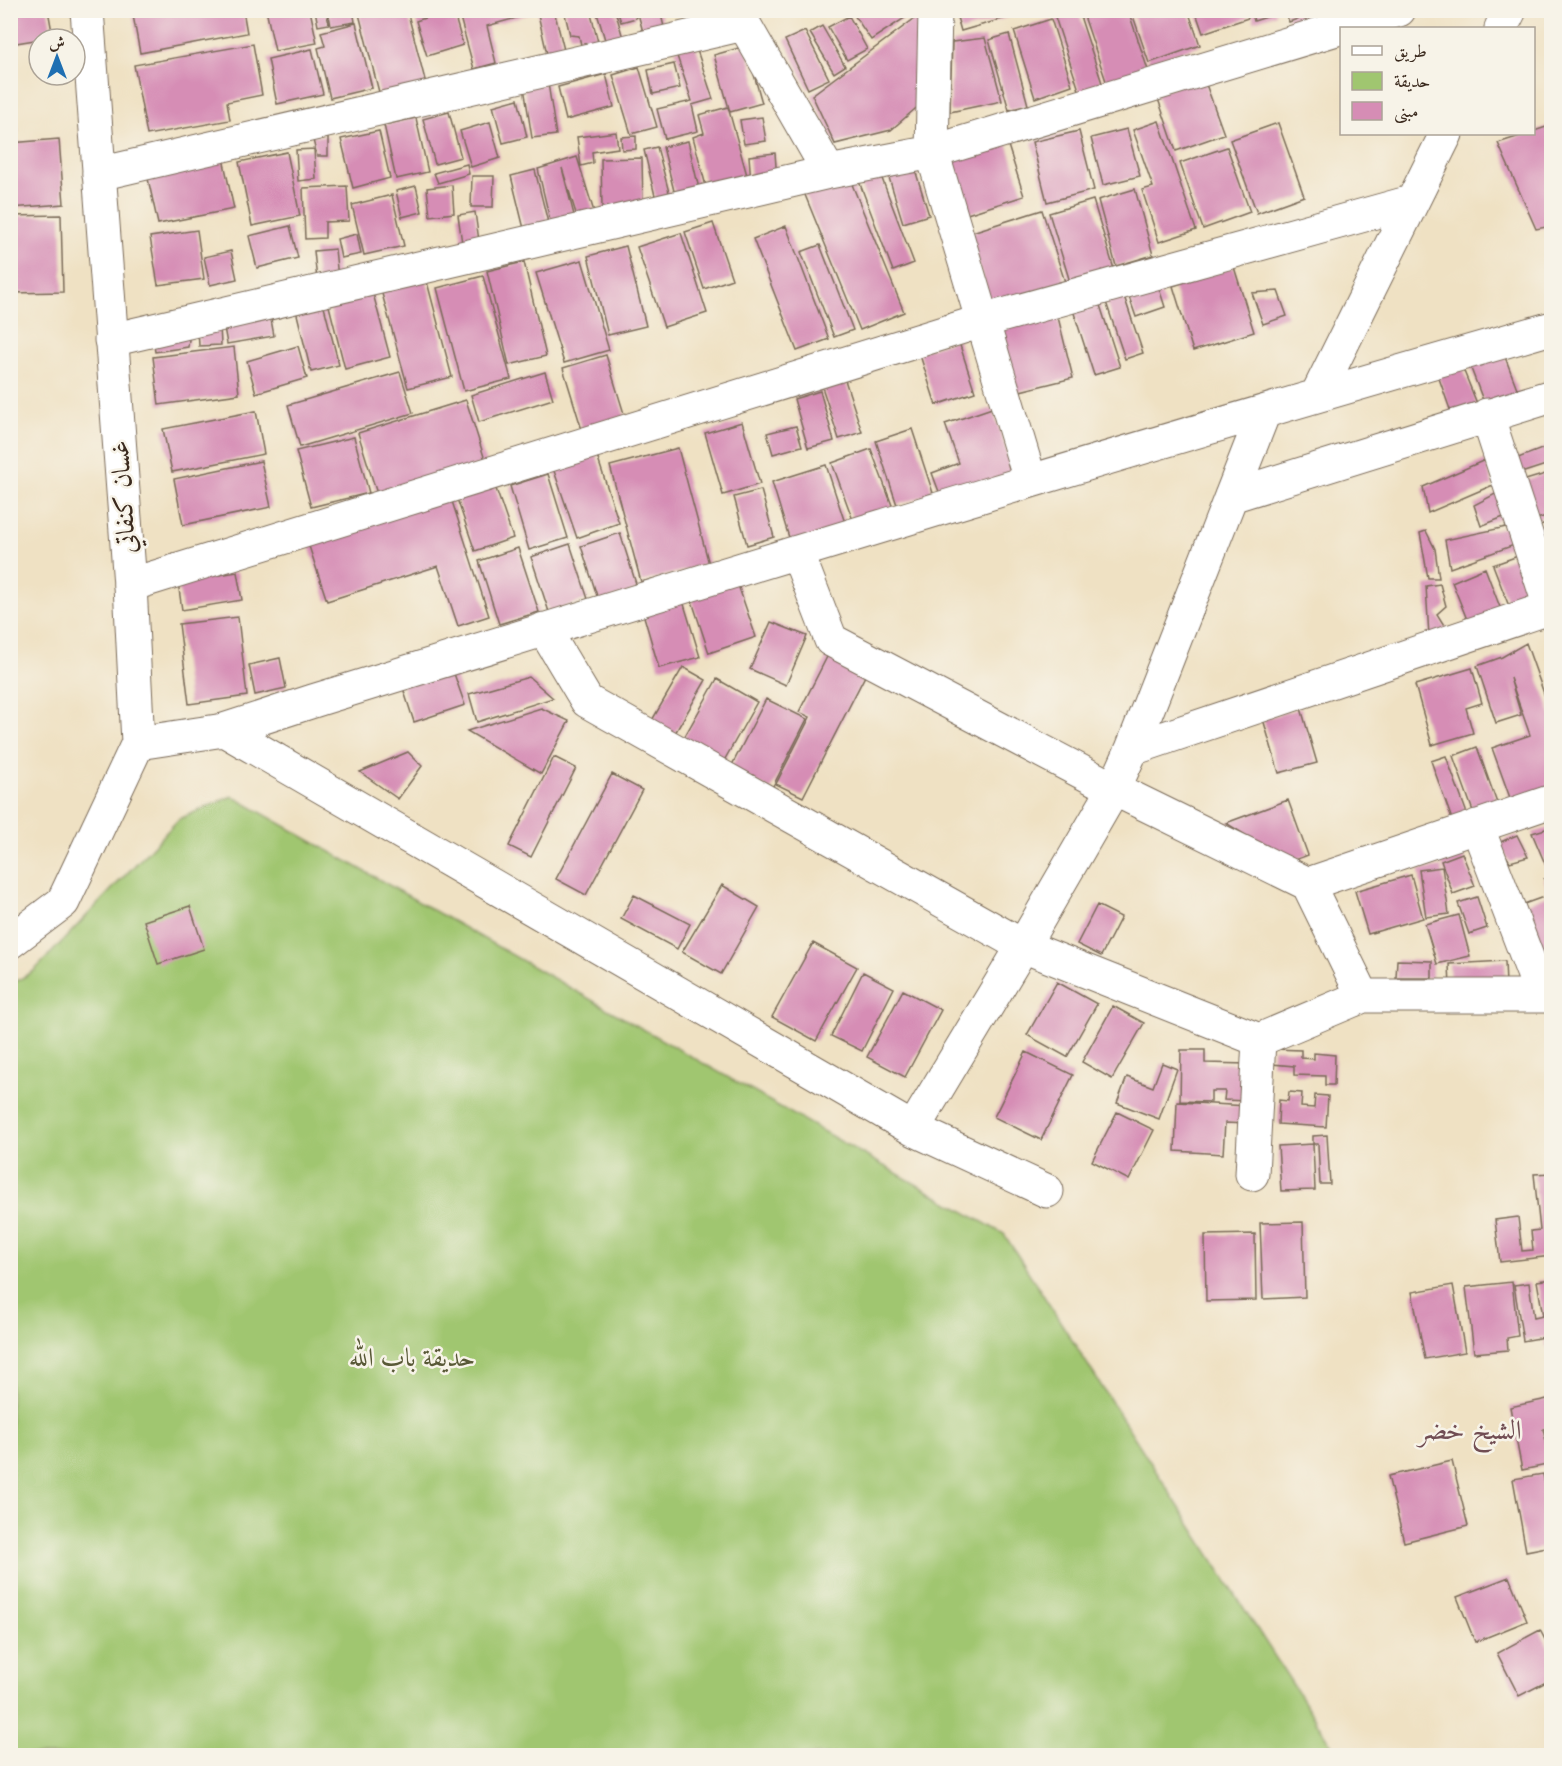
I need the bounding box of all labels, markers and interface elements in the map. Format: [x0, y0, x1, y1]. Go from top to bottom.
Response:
north arrow [27, 27, 87, 87]
legend [1340, 27, 1535, 135]
text: ش [49, 32, 65, 54]
text: طريق [1394, 39, 1427, 64]
text: حديقة [1394, 69, 1430, 94]
text: مبنى [1394, 99, 1419, 124]
street label: غسان كنفاتي [102, 439, 148, 555]
park label: حديقة باب الله [349, 1337, 475, 1375]
district label: الشيخ خضر [1415, 1412, 1522, 1454]

